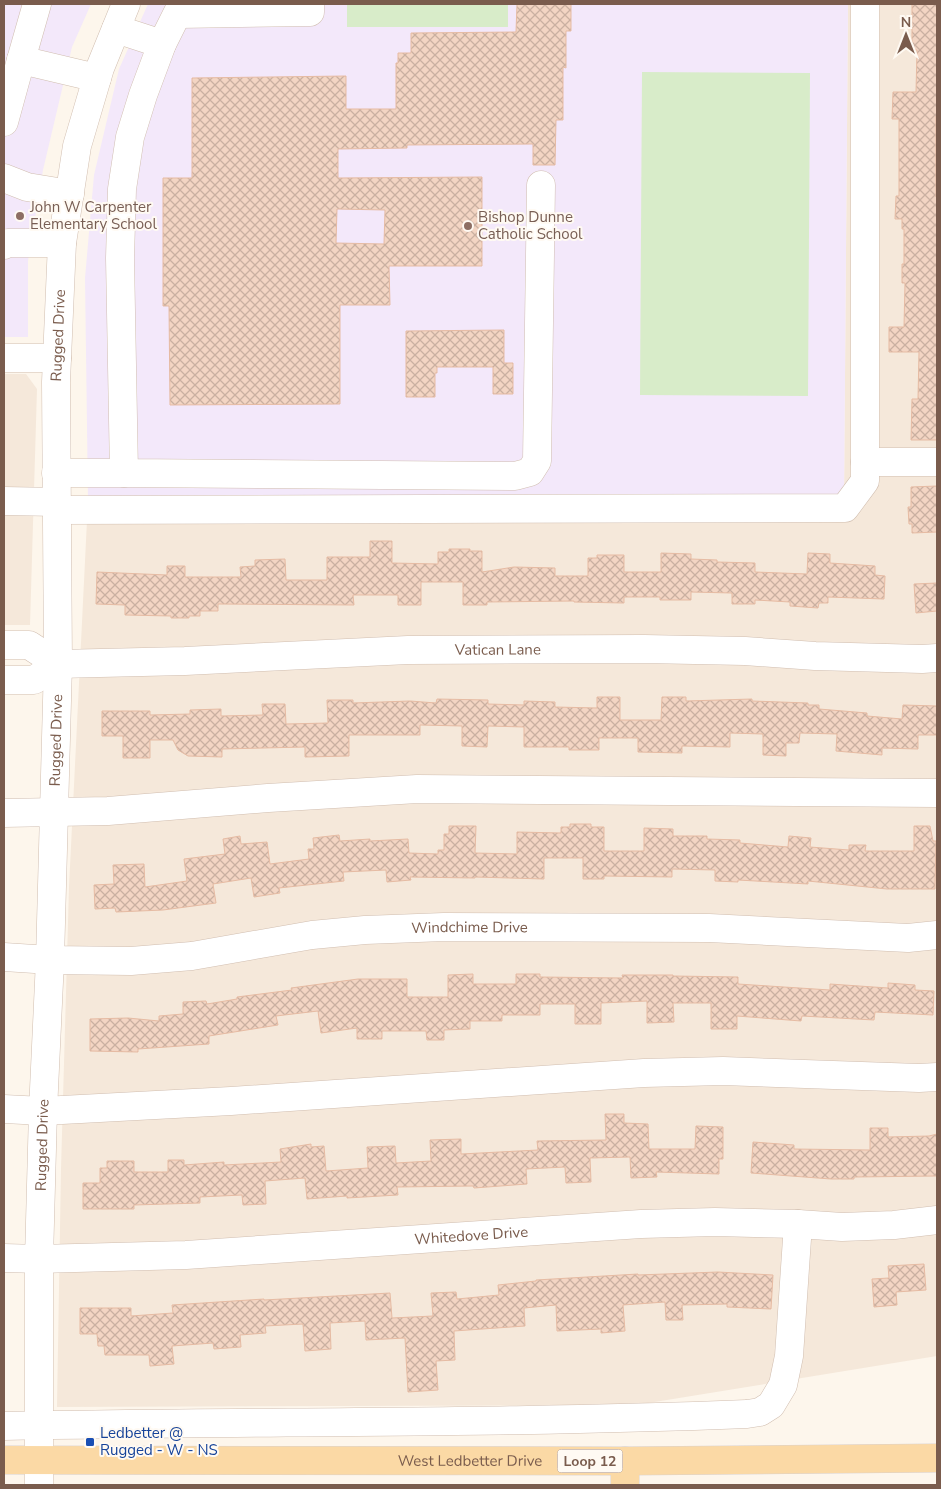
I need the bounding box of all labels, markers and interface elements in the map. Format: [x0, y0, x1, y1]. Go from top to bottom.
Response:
north arrow [881, 10, 931, 60]
text: N [901, 13, 911, 32]
place label: John W Carpenter Elementary School [29, 197, 157, 234]
place label: Bishop Dunne Catholic School [478, 207, 583, 244]
marker: John W Carpenter Elementary School [14, 210, 26, 222]
marker: Bishop Dunne Catholic School [462, 220, 474, 232]
street label: Rugged Drive [46, 289, 70, 382]
street label: Vatican Lane [454, 639, 541, 660]
street label: Rugged Drive [45, 694, 67, 787]
street label: Windchime Drive [411, 917, 528, 938]
street label: Rugged Drive [31, 1098, 54, 1191]
street label: Whitedove Drive [414, 1222, 529, 1249]
place label: Ledbetter @ Rugged - W - NS [100, 1423, 218, 1460]
marker: Ledbetter @ Rugged - W - NS [84, 1436, 96, 1448]
road number: Loop 12 [558, 1450, 622, 1472]
street label: West Ledbetter Drive [398, 1451, 542, 1471]

